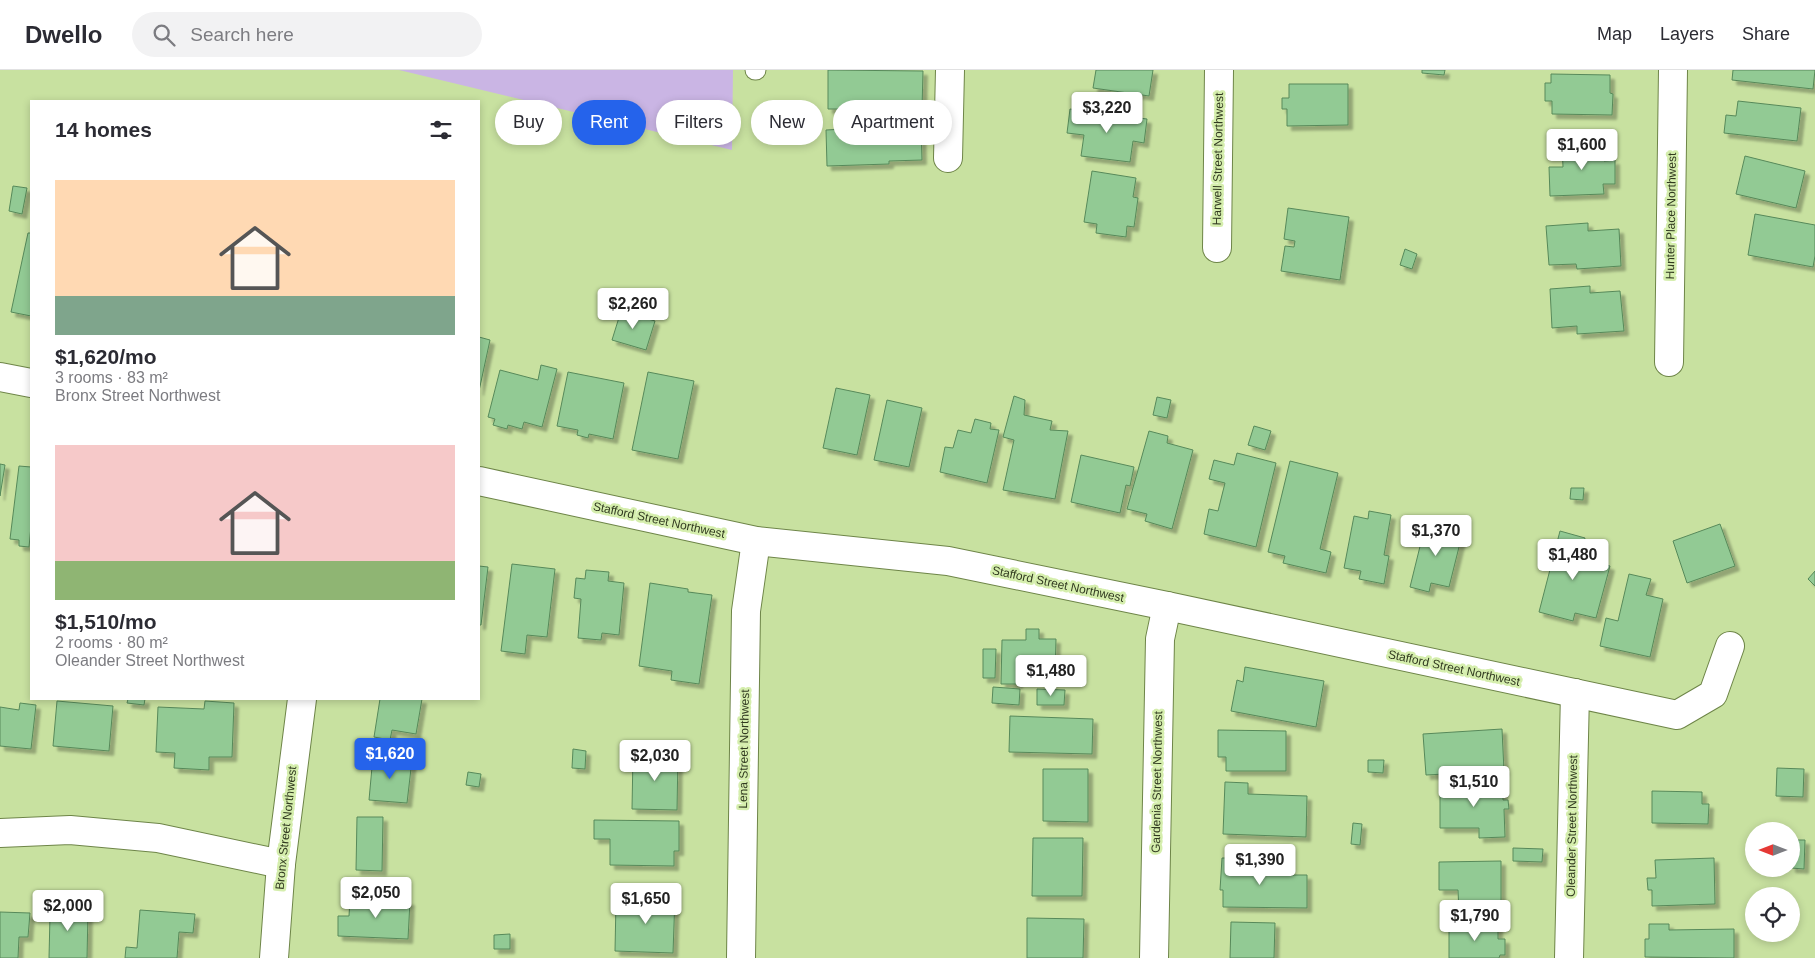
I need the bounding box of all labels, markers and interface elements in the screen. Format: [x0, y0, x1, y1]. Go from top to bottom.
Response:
search box [132, 12, 482, 57]
text: Dwello [25, 21, 102, 48]
icon: search [150, 21, 178, 49]
text: Search here [190, 24, 294, 45]
text: Map [1597, 24, 1632, 44]
text: Layers [1660, 24, 1714, 44]
text: Share [1742, 24, 1790, 44]
pin: $3,220 [1066, 92, 1148, 134]
street label: Harwell Street Northwest [1210, 92, 1226, 225]
text: $3,220 [1083, 99, 1131, 116]
chip: Buy [495, 100, 562, 145]
chip: Rent [572, 100, 646, 145]
chip: Filters [656, 100, 741, 145]
chip: New [751, 100, 823, 145]
chip: Apartment [833, 100, 952, 145]
icon: filters [427, 116, 455, 144]
text: 14 homes [55, 118, 152, 141]
pin: $1,600 [1541, 128, 1623, 171]
text: $1,600 [1558, 136, 1606, 153]
street label: Hunter Place Northwest [1663, 152, 1679, 279]
icon: home [210, 213, 300, 303]
pin: $2,260 [592, 288, 674, 330]
text: $2,260 [609, 295, 657, 312]
text: $1,620/mo [55, 345, 157, 368]
text: 3 rooms · 83 m² [55, 369, 168, 386]
text: Bronx Street Northwest [55, 387, 220, 404]
icon: home [210, 478, 300, 568]
street label: Stafford Street Northwest [592, 499, 727, 541]
pin: $1,370 [1395, 514, 1477, 557]
text: $1,370 [1412, 522, 1460, 539]
pin: $1,480 [1532, 538, 1614, 581]
text: $1,480 [1549, 546, 1597, 563]
street label: Stafford Street Northwest [991, 563, 1126, 605]
text: $1,510/mo [55, 610, 157, 633]
text: 2 rooms · 80 m² [55, 634, 168, 651]
street label: Stafford Street Northwest [1387, 647, 1522, 689]
text: Oleander Street Northwest [55, 652, 244, 669]
pin: $1,480 [1010, 654, 1092, 697]
text: $1,480 [1027, 662, 1075, 679]
street label: Lena Street Northwest [736, 689, 752, 809]
street label: Gardenia Street Northwest [1149, 710, 1165, 853]
pin: $1,620 [349, 738, 431, 780]
pin: $2,030 [614, 740, 696, 782]
text: $1,620 [366, 745, 414, 762]
text: $2,030 [631, 747, 679, 764]
street label: Oleander Street Northwest [1564, 754, 1580, 897]
street label: Bronx Street Northwest [273, 765, 300, 890]
pin: $1,510 [1433, 766, 1515, 808]
text: $1,510 [1450, 773, 1498, 790]
north arrow [1745, 822, 1800, 878]
map controls [1745, 822, 1800, 942]
pin: $1,390 [1219, 844, 1301, 886]
text: $1,390 [1236, 851, 1284, 868]
pin: $2,050 [335, 876, 417, 919]
pin: $1,650 [605, 882, 687, 925]
text: $2,050 [352, 884, 400, 901]
button: locate [1745, 887, 1800, 942]
pin: $2,000 [27, 890, 109, 932]
text: $1,650 [622, 890, 670, 907]
text: $2,000 [44, 897, 92, 914]
pin: $1,790 [1434, 900, 1516, 942]
text: $1,790 [1451, 907, 1499, 924]

